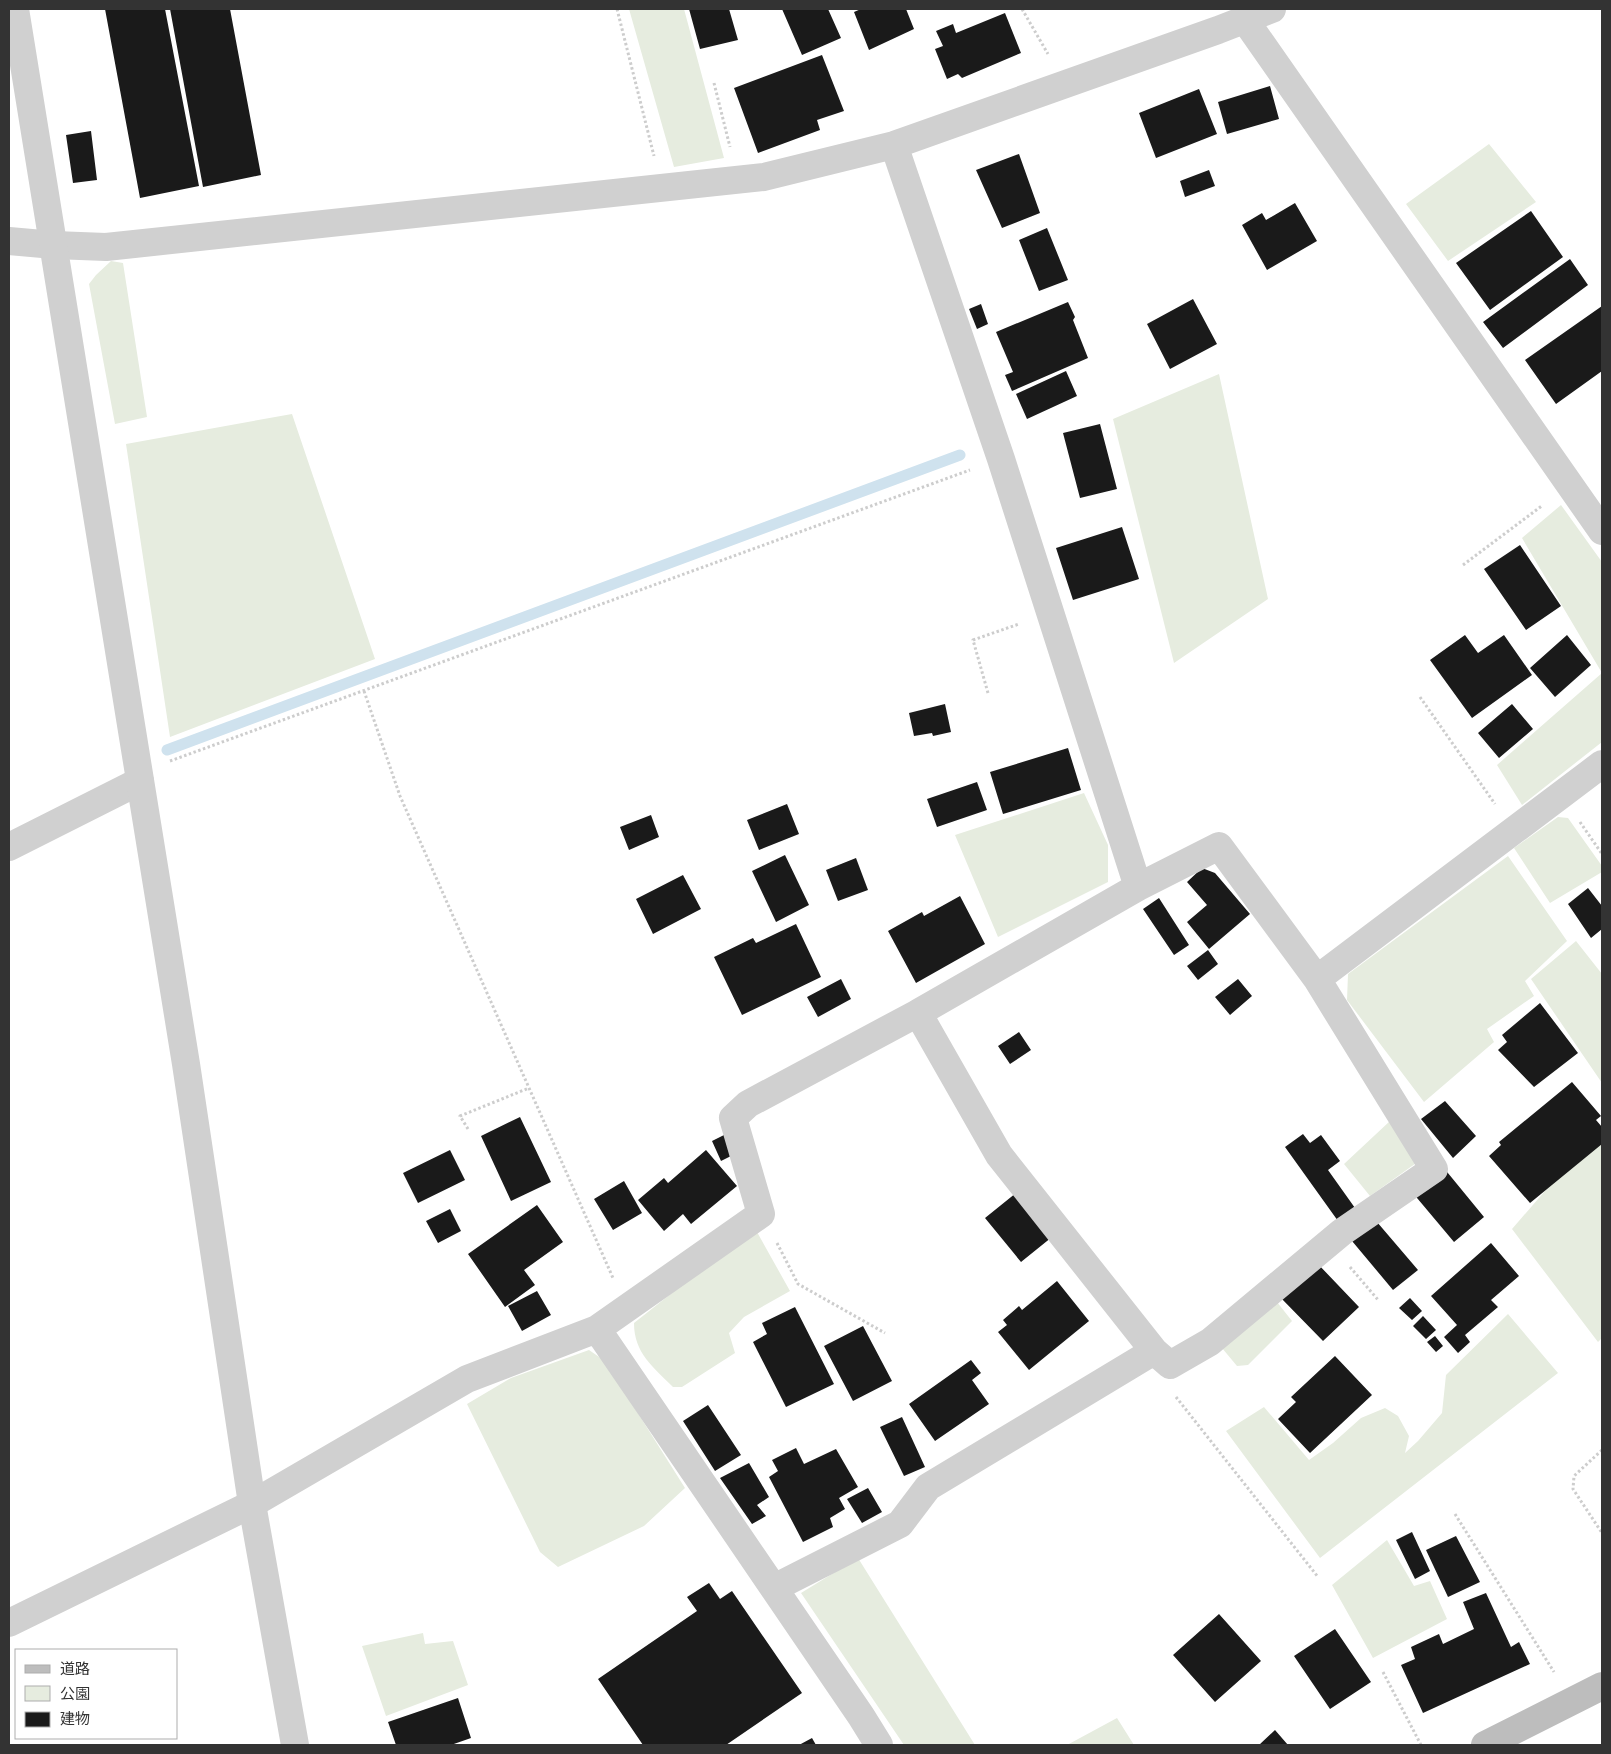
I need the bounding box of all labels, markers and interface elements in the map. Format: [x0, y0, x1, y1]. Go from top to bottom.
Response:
legend [15, 1649, 178, 1739]
text: 道路 [60, 1660, 90, 1677]
text: 公園 [60, 1685, 90, 1702]
text: 建物 [60, 1710, 90, 1727]

